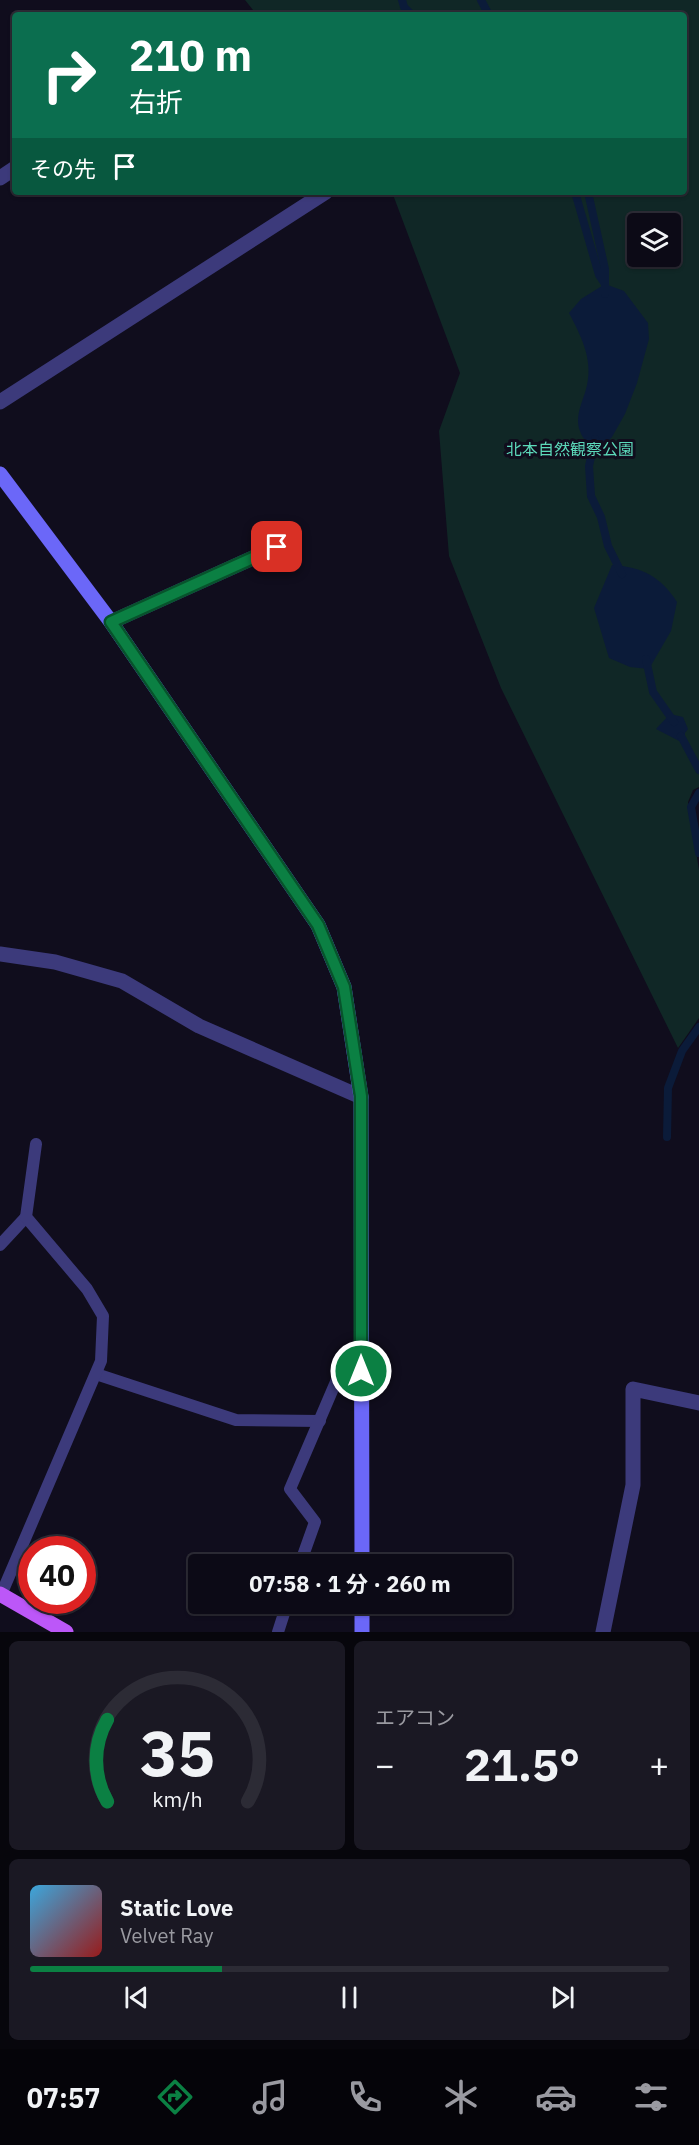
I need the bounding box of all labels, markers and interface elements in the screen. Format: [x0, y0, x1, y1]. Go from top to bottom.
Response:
text: 210 m [129, 28, 252, 83]
icon: right [30, 36, 108, 114]
text: 右折 [129, 84, 183, 119]
icon: arrive [108, 150, 141, 183]
text: その先 [30, 154, 96, 183]
map controls [627, 213, 681, 267]
button: layers [627, 213, 681, 267]
park label: 北本自然観察公園 [506, 439, 634, 459]
pin [251, 521, 302, 572]
icon: arrive [260, 530, 293, 563]
position arrow [329, 1339, 393, 1403]
speed limit sign: 40 [18, 1536, 96, 1614]
text: 07:58 · 1 分 · 260 m [249, 1569, 451, 1598]
text: エアコン [375, 1704, 455, 1731]
text: 35 [140, 1712, 214, 1793]
text: 21.5° [464, 1735, 580, 1793]
text: − [375, 1743, 395, 1786]
text: + [649, 1743, 669, 1786]
text: km/h [152, 1786, 202, 1814]
text: Static Love [120, 1893, 233, 1922]
text: Velvet Ray [120, 1922, 213, 1949]
icon: previous [120, 1981, 153, 2014]
icon: pause [333, 1981, 366, 2014]
icon: next [546, 1981, 579, 2014]
icon: directions [154, 2076, 196, 2118]
icon: music [249, 2076, 291, 2118]
icon: phone [344, 2076, 386, 2118]
icon: climate [440, 2076, 482, 2118]
icon: car [535, 2076, 577, 2118]
icon: filters [630, 2076, 672, 2118]
text: 07:57 [27, 2080, 100, 2115]

